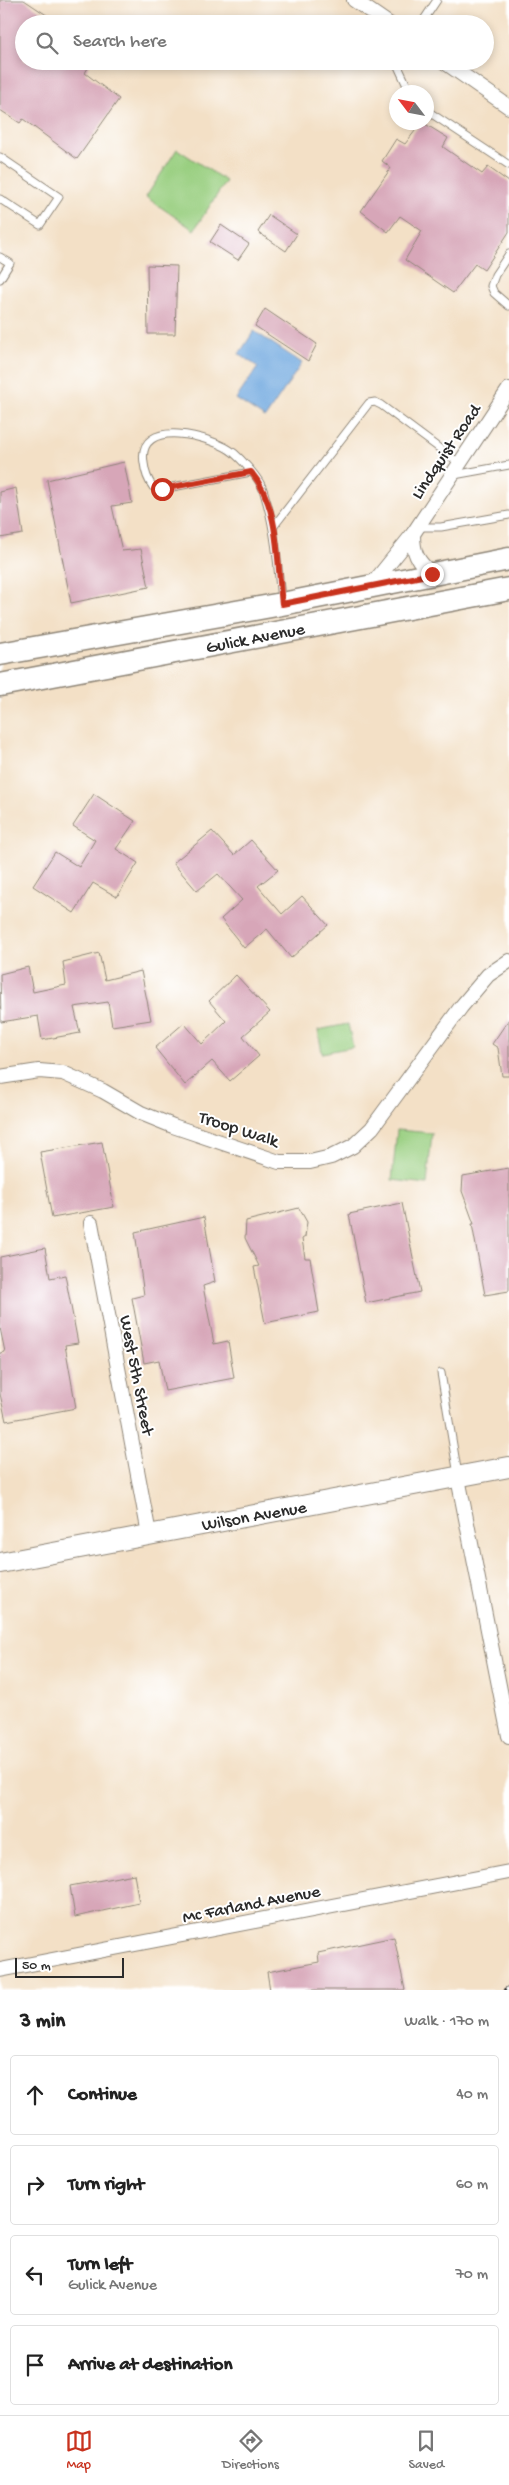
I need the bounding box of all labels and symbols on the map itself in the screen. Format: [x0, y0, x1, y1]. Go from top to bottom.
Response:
north arrow [389, 85, 434, 130]
street label: Lindquist Road [408, 400, 487, 504]
route start [151, 478, 174, 501]
route end [421, 563, 444, 586]
street label: Gulick Avenue [204, 619, 307, 659]
street label: Troop Walk [195, 1107, 283, 1154]
street label: West 5th Street [114, 1314, 158, 1439]
street label: Wilson Avenue [200, 1498, 309, 1537]
street label: Mc Farland Avenue [181, 1882, 323, 1929]
scale bar [15, 1955, 124, 1978]

